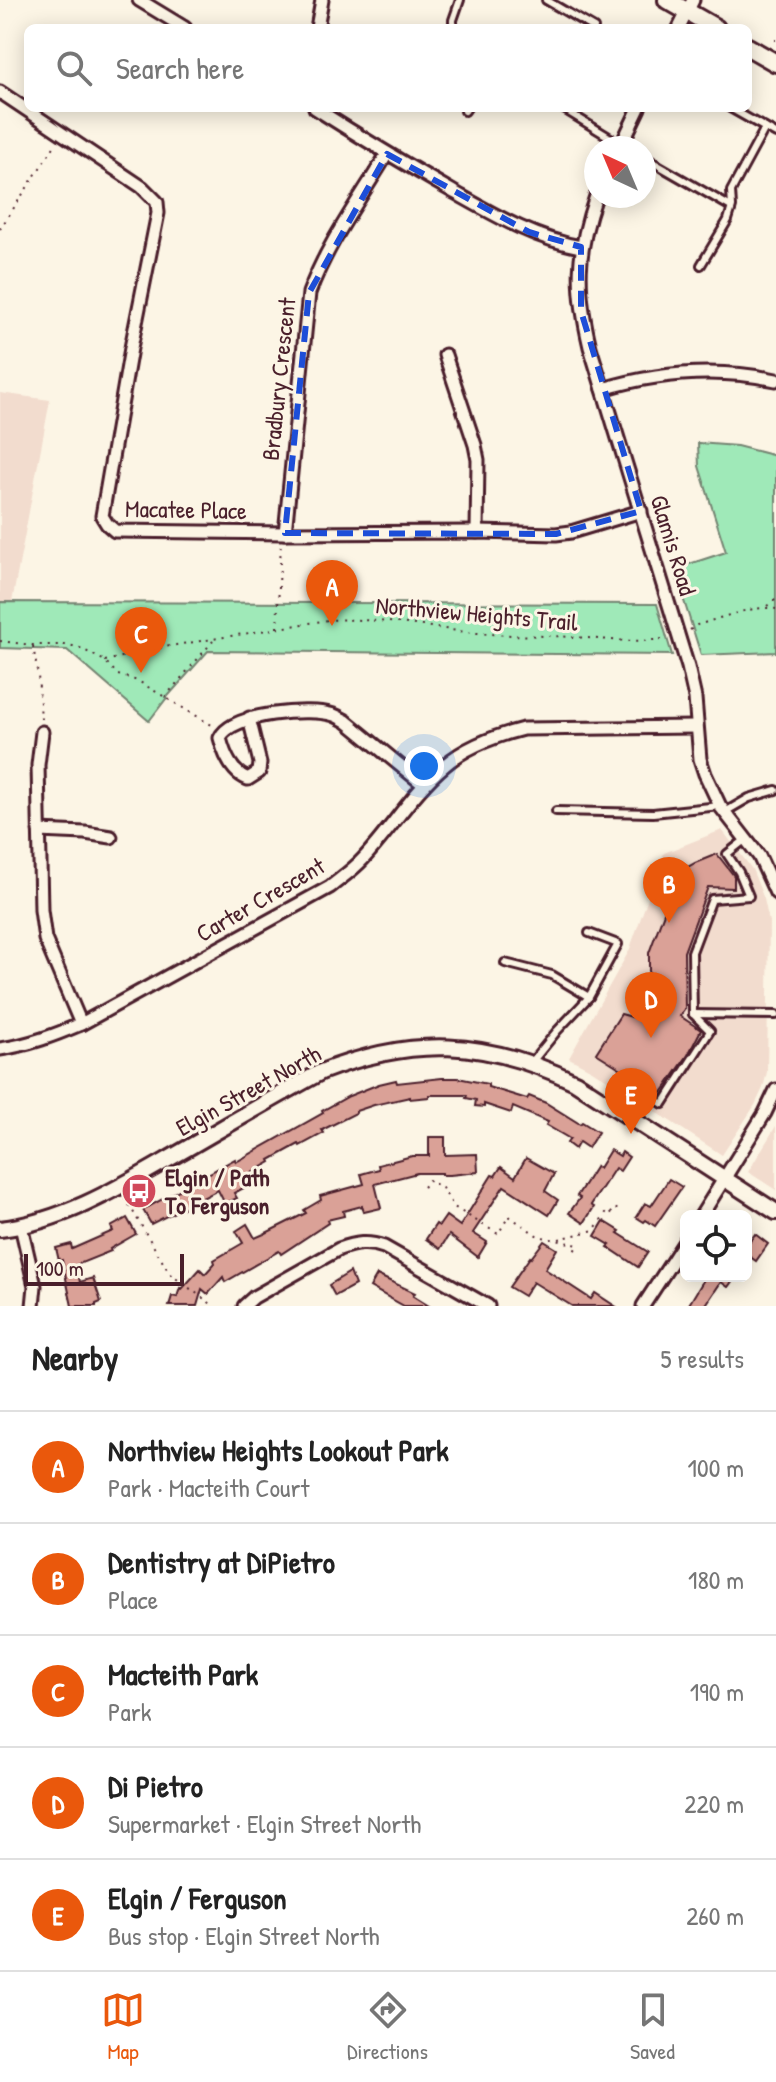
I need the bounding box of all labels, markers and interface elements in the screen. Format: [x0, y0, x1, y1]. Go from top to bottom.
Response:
search box [24, 24, 752, 112]
icon: search [52, 46, 96, 90]
text: Search here [116, 48, 244, 88]
north arrow [584, 136, 656, 208]
street label: Bradbury Crescent [254, 295, 303, 462]
street label: Glamis Road [644, 491, 704, 599]
street label: Macatee Place [125, 492, 247, 526]
pin: A [306, 560, 358, 626]
street label: Northview Heights Trail [375, 588, 580, 638]
pin: C [115, 607, 167, 673]
your location [404, 746, 444, 786]
street label: Carter Crescent [190, 849, 331, 949]
pin: B [643, 857, 695, 923]
pin: D [625, 972, 677, 1038]
street label: Elgin Street North [170, 1037, 326, 1143]
pin: E [605, 1068, 657, 1134]
place label: Elgin / Path To Ferguson [164, 1161, 269, 1222]
bus stop icon: Elgin / Path To Ferguson [120, 1172, 158, 1210]
map controls [680, 1210, 752, 1282]
button: locate [680, 1210, 752, 1282]
scale bar [24, 1250, 184, 1286]
text: 100 m [36, 1253, 84, 1283]
text: Nearby [32, 1335, 118, 1381]
text: 5 results [660, 1341, 744, 1376]
text: Northview Heights Lookout Park [108, 1430, 449, 1470]
text: A [52, 1450, 64, 1485]
text: 100 m [688, 1450, 744, 1485]
text: Park · Macteith Court [108, 1470, 309, 1505]
text: Dentistry at DiPietro [108, 1542, 335, 1582]
text: B [51, 1562, 65, 1597]
text: 180 m [688, 1562, 744, 1597]
text: Place [108, 1582, 158, 1617]
text: Macteith Park [108, 1654, 258, 1694]
text: C [51, 1674, 65, 1709]
text: 190 m [690, 1674, 744, 1709]
text: Park [108, 1694, 152, 1729]
text: Di Pietro [108, 1766, 203, 1806]
text: D [52, 1786, 64, 1821]
text: 220 m [684, 1786, 744, 1821]
text: Supermarket · Elgin Street North [108, 1806, 421, 1841]
text: Elgin / Ferguson [108, 1878, 287, 1918]
text: E [52, 1898, 64, 1933]
text: 260 m [686, 1898, 744, 1933]
text: Bus stop · Elgin Street North [108, 1918, 380, 1953]
tab: Map [101, 1988, 145, 2066]
tab: Directions [347, 1988, 428, 2066]
tab: Saved [630, 1988, 675, 2066]

